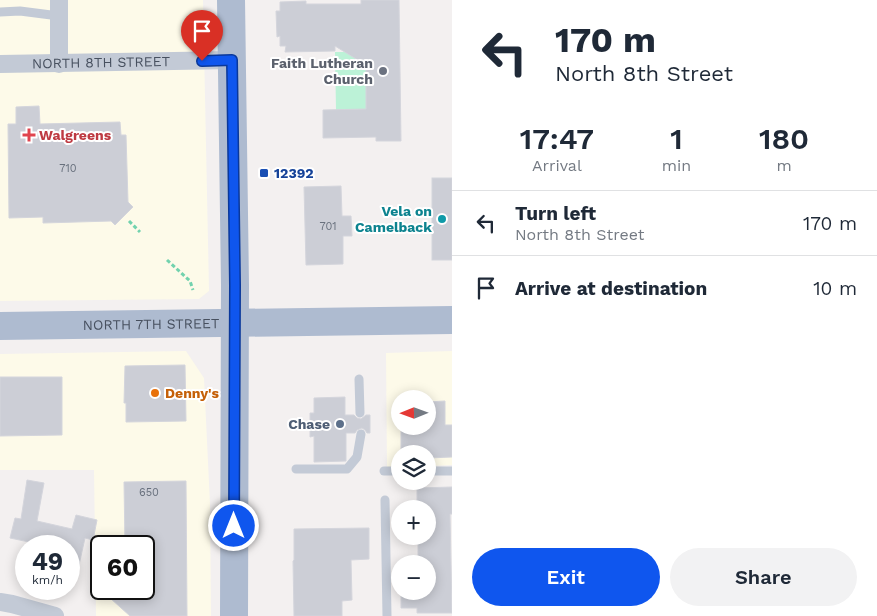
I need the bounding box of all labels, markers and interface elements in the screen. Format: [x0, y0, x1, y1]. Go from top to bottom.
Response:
pin [181, 10, 223, 61]
icon: arrive [188, 17, 216, 45]
text: 170 m [555, 19, 656, 61]
icon: left [472, 20, 537, 85]
street label: NORTH 8TH STREET [32, 53, 171, 71]
place label: Faith Lutheran Church [271, 55, 373, 87]
text: North 8th Street [555, 61, 733, 86]
marker: Faith Lutheran Church [377, 65, 389, 77]
text: 17:47 [520, 121, 594, 156]
text: 1 [670, 121, 683, 156]
text: 180 [759, 121, 809, 156]
place label: Walgreens [39, 127, 112, 143]
marker: Walgreens [23, 129, 35, 141]
text: Arrival [532, 156, 582, 175]
text: min [662, 156, 691, 175]
text: m [776, 156, 792, 175]
house number: 710 [59, 162, 77, 175]
place label: 12392 [274, 165, 314, 181]
marker: 12392 [258, 167, 270, 179]
text: Turn left [515, 202, 596, 225]
place label: Vela on Camelback [355, 203, 432, 235]
icon: left [472, 209, 500, 237]
text: 170 m [803, 212, 857, 235]
marker: Vela on Camelback [436, 213, 448, 225]
house number: 701 [319, 220, 337, 233]
text: North 8th Street [515, 225, 644, 244]
icon: arrive [472, 274, 500, 302]
text: Arrive at destination [515, 277, 707, 300]
text: 10 m [813, 277, 857, 300]
street label: NORTH 7TH STREET [82, 315, 220, 333]
place label: Denny's [165, 385, 220, 401]
marker: Denny's [149, 387, 161, 399]
north arrow [391, 390, 436, 435]
map controls [391, 390, 436, 600]
place label: Chase [288, 416, 330, 432]
marker: Chase [334, 418, 346, 430]
button: layers [391, 445, 436, 490]
house number: 650 [139, 486, 159, 499]
position arrow [207, 499, 259, 551]
button: + [391, 500, 436, 545]
speed limit sign: 60 [90, 535, 155, 600]
text: 49 [32, 547, 63, 576]
button: Exit [472, 548, 660, 606]
button: Share [670, 548, 857, 606]
button: − [391, 555, 436, 600]
text: km/h [32, 573, 63, 587]

